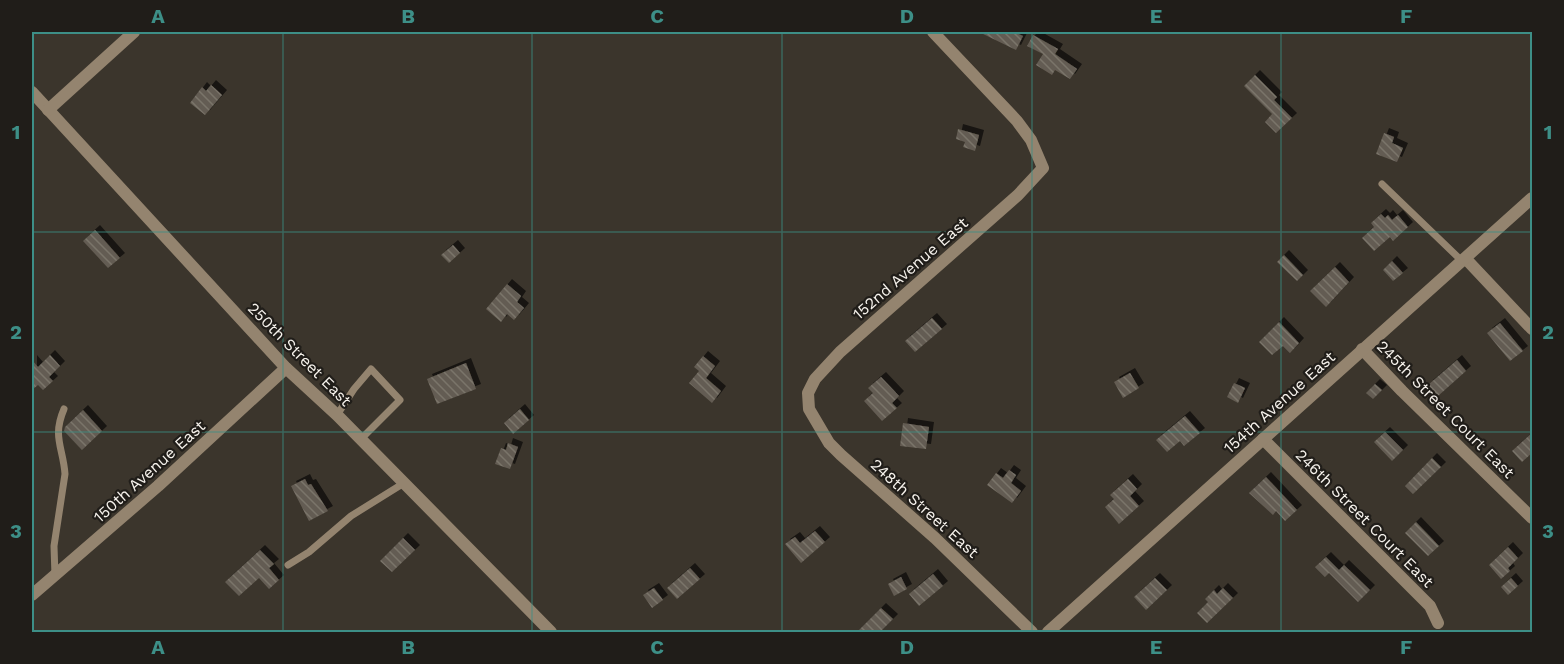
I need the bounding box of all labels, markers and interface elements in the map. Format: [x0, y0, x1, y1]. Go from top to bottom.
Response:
text: A [151, 4, 165, 28]
text: B [401, 4, 415, 28]
text: C [650, 4, 664, 28]
text: D [900, 4, 914, 28]
text: E [1150, 4, 1162, 28]
text: F [1400, 4, 1412, 28]
text: 1 [12, 120, 20, 144]
text: 1 [1544, 120, 1552, 144]
street label: 152nd Avenue East [849, 213, 972, 323]
street label: 250th Street East [244, 299, 356, 410]
text: 2 [10, 320, 22, 344]
text: 2 [1542, 320, 1554, 344]
street label: 245th Street Court East [1373, 337, 1519, 482]
street label: 154th Avenue East [1220, 347, 1339, 457]
street label: 150th Avenue East [90, 416, 209, 526]
street label: 246th Street Court East [1292, 445, 1438, 591]
street label: 248th Street East [867, 455, 983, 562]
text: 3 [10, 519, 22, 543]
text: 3 [1542, 519, 1554, 543]
text: A [151, 635, 165, 659]
text: B [401, 635, 415, 659]
text: C [650, 635, 664, 659]
text: D [900, 635, 914, 659]
text: E [1150, 635, 1162, 659]
text: F [1400, 635, 1412, 659]

